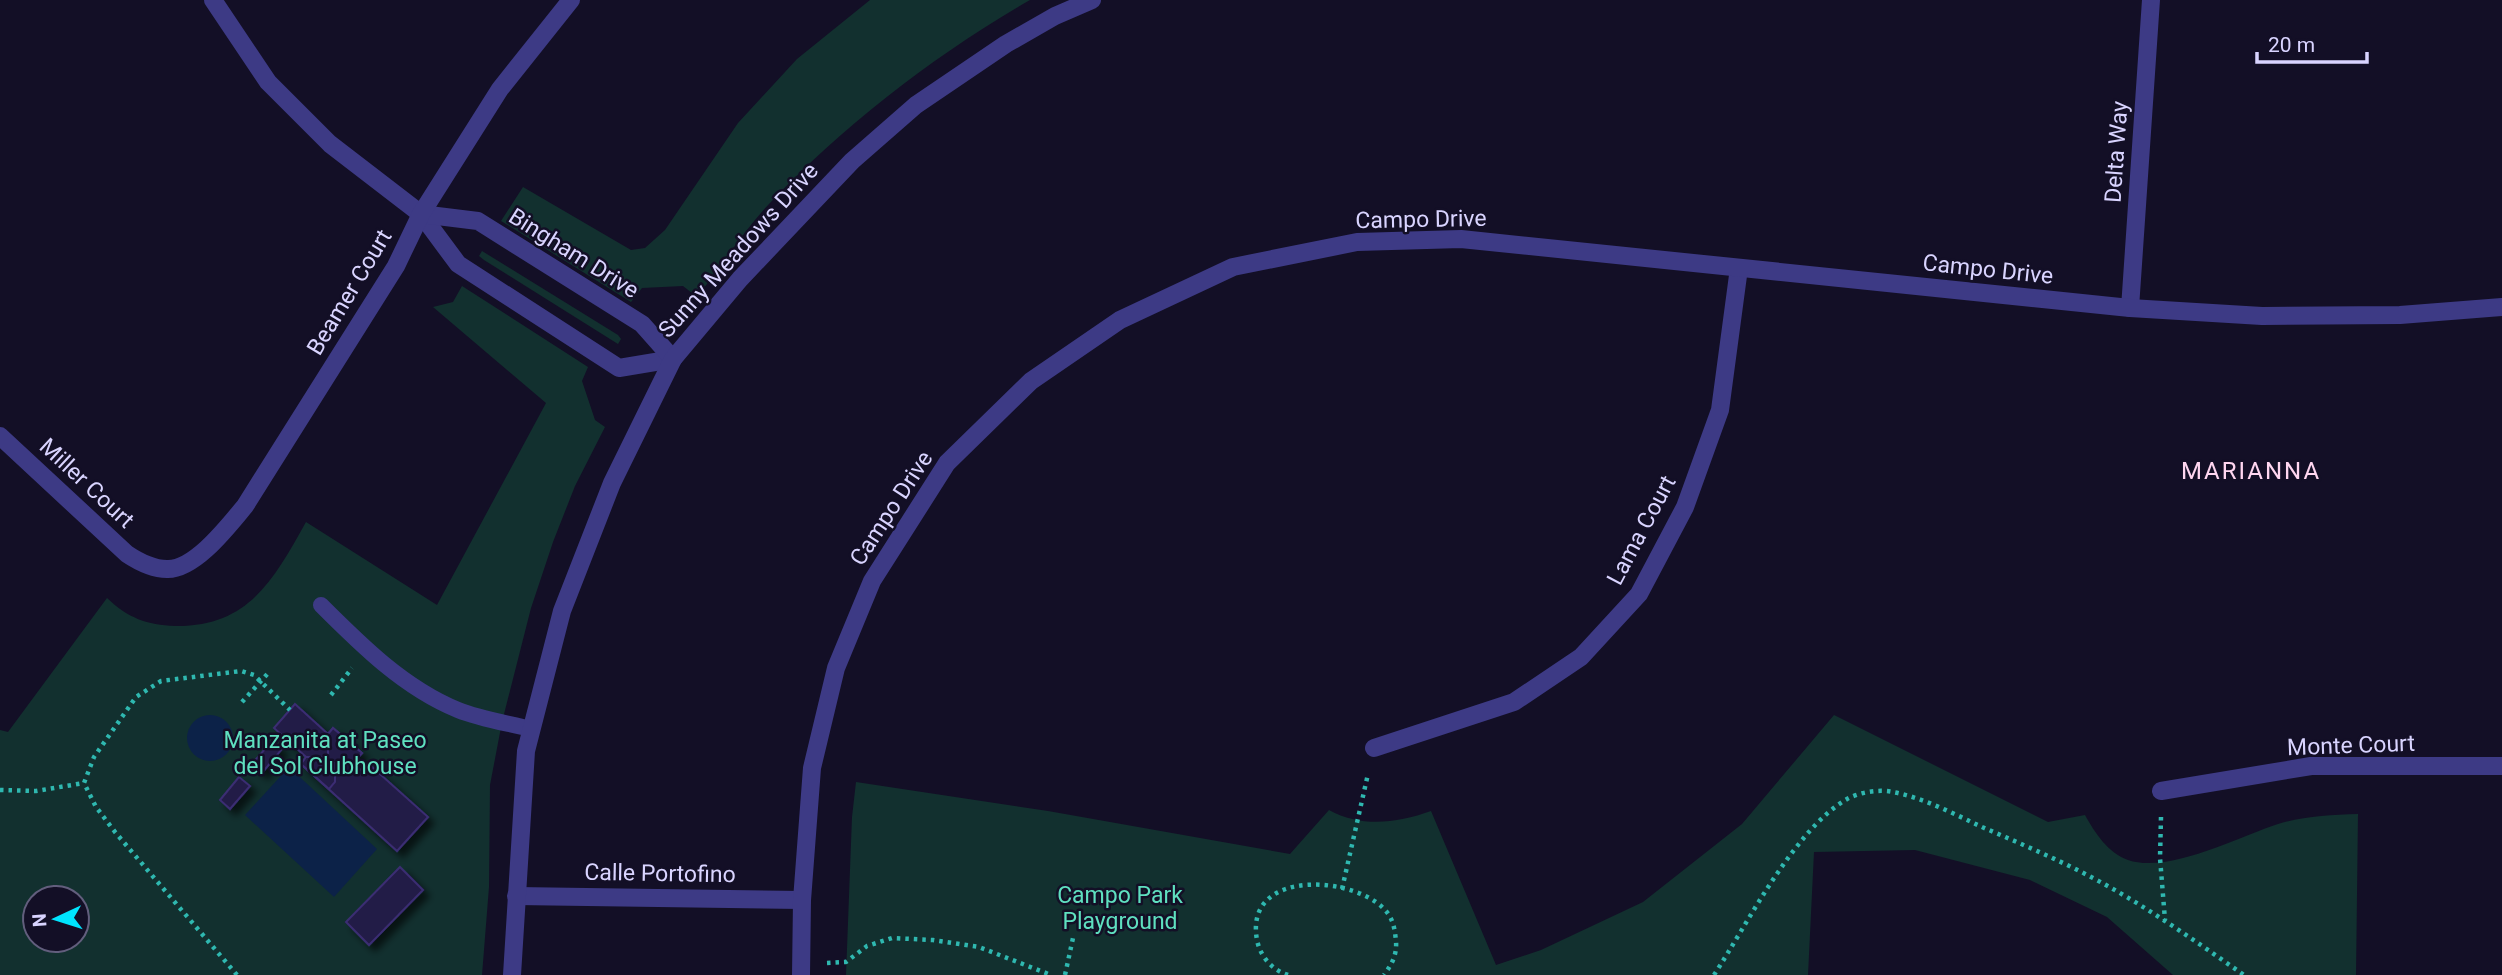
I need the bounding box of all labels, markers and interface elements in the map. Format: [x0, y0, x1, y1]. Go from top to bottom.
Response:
scale bar [2257, 21, 2367, 65]
text: 20 m [2268, 33, 2315, 57]
street label: Delta Way [2099, 100, 2134, 204]
street label: Sunny Meadows Drive [653, 157, 824, 343]
street label: Bingham Drive [504, 203, 644, 304]
street label: Campo Drive [1355, 205, 1487, 234]
street label: Beamer Court [301, 225, 397, 360]
street label: Campo Drive [1921, 249, 2055, 290]
street label: Miller Court [34, 433, 139, 534]
street label: Campo Drive [844, 446, 938, 571]
district label: MARIANNA [2181, 457, 2321, 485]
street label: Lama Court [1601, 471, 1682, 590]
park label: Manzanita at Paseo del Sol Clubhouse [223, 727, 427, 780]
street label: Monte Court [2287, 730, 2415, 761]
street label: Calle Portofino [584, 859, 736, 888]
park label: Campo Park Playground [1057, 882, 1183, 935]
north arrow [21, 884, 91, 954]
text: N [28, 913, 51, 928]

